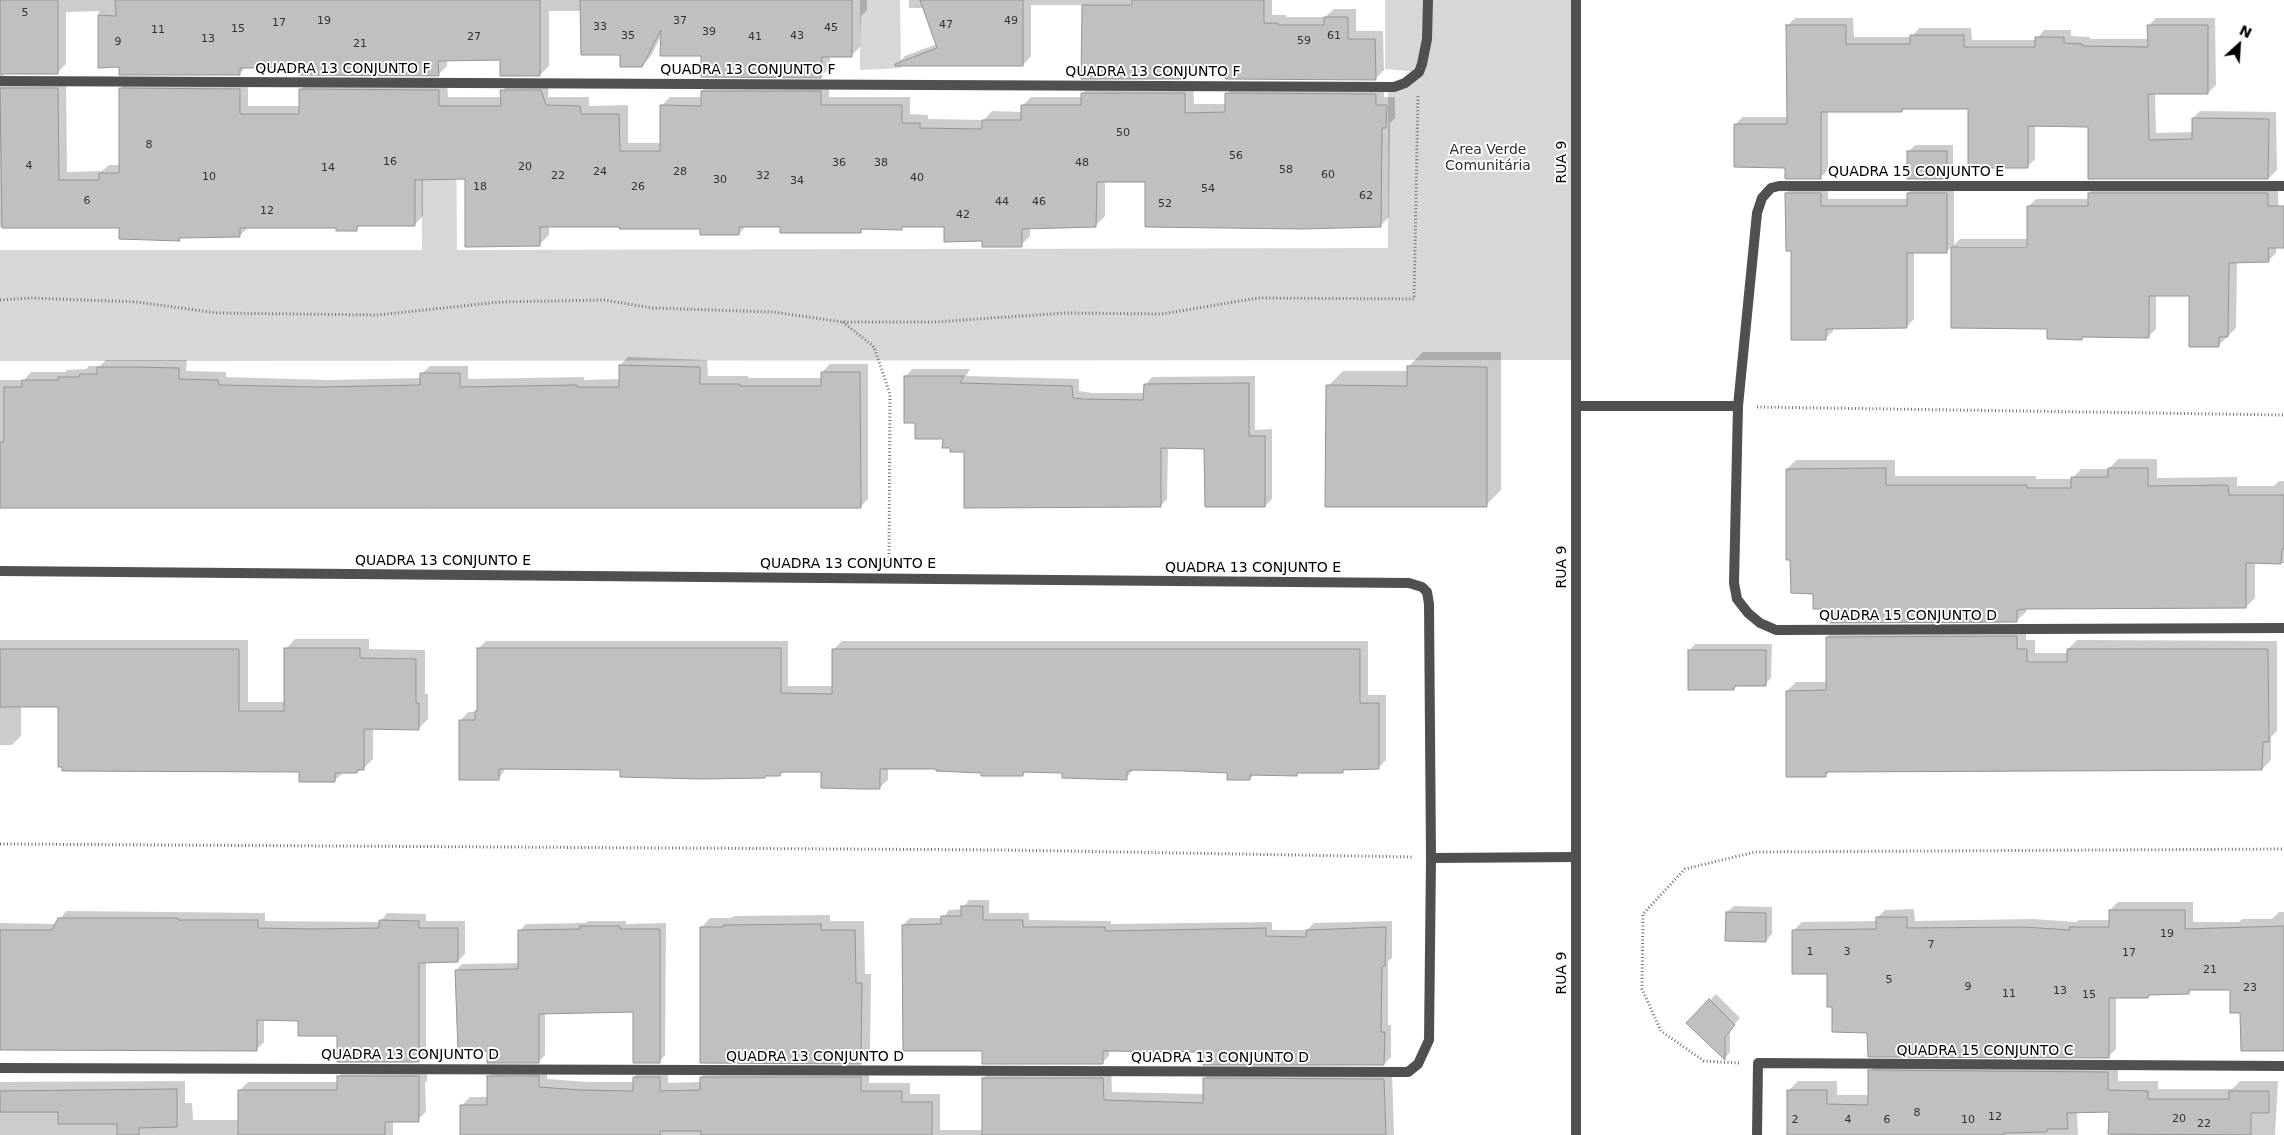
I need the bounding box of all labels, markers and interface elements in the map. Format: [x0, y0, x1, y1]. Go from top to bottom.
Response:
house number: 5 [22, 6, 28, 20]
house number: 19 [317, 14, 331, 28]
house number: 37 [673, 14, 687, 28]
house number: 49 [1004, 14, 1018, 28]
house number: 17 [272, 16, 286, 30]
house number: 47 [939, 18, 953, 32]
house number: 33 [593, 20, 607, 34]
north arrow [2214, 20, 2264, 70]
house number: 45 [824, 21, 838, 35]
house number: 15 [231, 22, 245, 36]
text: N [2237, 22, 2254, 41]
house number: 11 [151, 23, 165, 37]
house number: 39 [702, 25, 716, 39]
house number: 35 [621, 29, 635, 43]
house number: 43 [790, 29, 804, 43]
house number: 61 [1327, 29, 1341, 43]
house number: 27 [467, 30, 481, 44]
house number: 41 [748, 30, 762, 44]
house number: 13 [201, 32, 215, 46]
house number: 59 [1297, 34, 1311, 48]
house number: 9 [115, 35, 121, 49]
house number: 21 [353, 37, 367, 51]
street label: QUADRA 13 CONJUNTO F [255, 61, 431, 77]
street label: QUADRA 13 CONJUNTO F [660, 62, 836, 78]
street label: QUADRA 13 CONJUNTO F [1065, 64, 1241, 80]
house number: 50 [1116, 126, 1130, 140]
house number: 8 [146, 138, 152, 152]
street label: RUA 9 [1554, 141, 1570, 183]
park label: Area Verde Comunitária [1445, 142, 1531, 174]
house number: 56 [1229, 149, 1243, 163]
house number: 16 [383, 155, 397, 169]
house number: 36 [832, 156, 846, 170]
house number: 38 [874, 156, 888, 170]
house number: 48 [1075, 156, 1089, 170]
house number: 4 [26, 159, 32, 173]
house number: 20 [518, 160, 532, 174]
house number: 14 [321, 161, 335, 175]
house number: 58 [1279, 163, 1293, 177]
street label: QUADRA 15 CONJUNTO E [1828, 164, 2004, 180]
house number: 24 [593, 165, 607, 179]
house number: 28 [673, 165, 687, 179]
house number: 60 [1321, 168, 1335, 182]
house number: 22 [551, 169, 565, 183]
house number: 32 [756, 169, 770, 183]
house number: 10 [202, 170, 216, 184]
house number: 40 [910, 171, 924, 185]
house number: 30 [713, 173, 727, 187]
house number: 34 [790, 174, 804, 188]
house number: 18 [473, 180, 487, 194]
house number: 26 [631, 180, 645, 194]
house number: 54 [1201, 182, 1215, 196]
house number: 62 [1359, 189, 1373, 203]
house number: 6 [84, 194, 90, 208]
house number: 44 [995, 195, 1009, 209]
house number: 46 [1032, 195, 1046, 209]
house number: 52 [1158, 197, 1172, 211]
house number: 12 [260, 204, 274, 218]
house number: 42 [956, 208, 970, 222]
street label: RUA 9 [1554, 546, 1570, 588]
street label: QUADRA 13 CONJUNTO E [355, 553, 531, 569]
street label: QUADRA 13 CONJUNTO E [760, 556, 936, 572]
street label: QUADRA 13 CONJUNTO E [1165, 560, 1341, 576]
street label: QUADRA 15 CONJUNTO D [1819, 608, 1997, 624]
house number: 19 [2160, 927, 2174, 941]
house number: 7 [1928, 938, 1934, 952]
house number: 1 [1807, 945, 1813, 959]
house number: 3 [1844, 945, 1850, 959]
house number: 17 [2122, 946, 2136, 960]
street label: RUA 9 [1554, 952, 1570, 994]
house number: 21 [2203, 963, 2217, 977]
house number: 5 [1886, 973, 1892, 987]
house number: 9 [1965, 980, 1971, 994]
house number: 23 [2243, 981, 2257, 995]
house number: 13 [2053, 984, 2067, 998]
house number: 11 [2002, 987, 2016, 1001]
house number: 15 [2082, 988, 2096, 1002]
street label: QUADRA 15 CONJUNTO C [1897, 1043, 2073, 1059]
street label: QUADRA 13 CONJUNTO D [321, 1047, 499, 1063]
street label: QUADRA 13 CONJUNTO D [726, 1049, 904, 1065]
street label: QUADRA 13 CONJUNTO D [1131, 1050, 1309, 1066]
house number: 8 [1914, 1106, 1920, 1120]
house number: 12 [1988, 1110, 2002, 1124]
house number: 20 [2172, 1112, 2186, 1126]
house number: 2 [1792, 1113, 1798, 1127]
house number: 4 [1845, 1113, 1851, 1127]
house number: 6 [1884, 1113, 1890, 1127]
house number: 10 [1961, 1113, 1975, 1127]
house number: 22 [2197, 1117, 2211, 1131]

